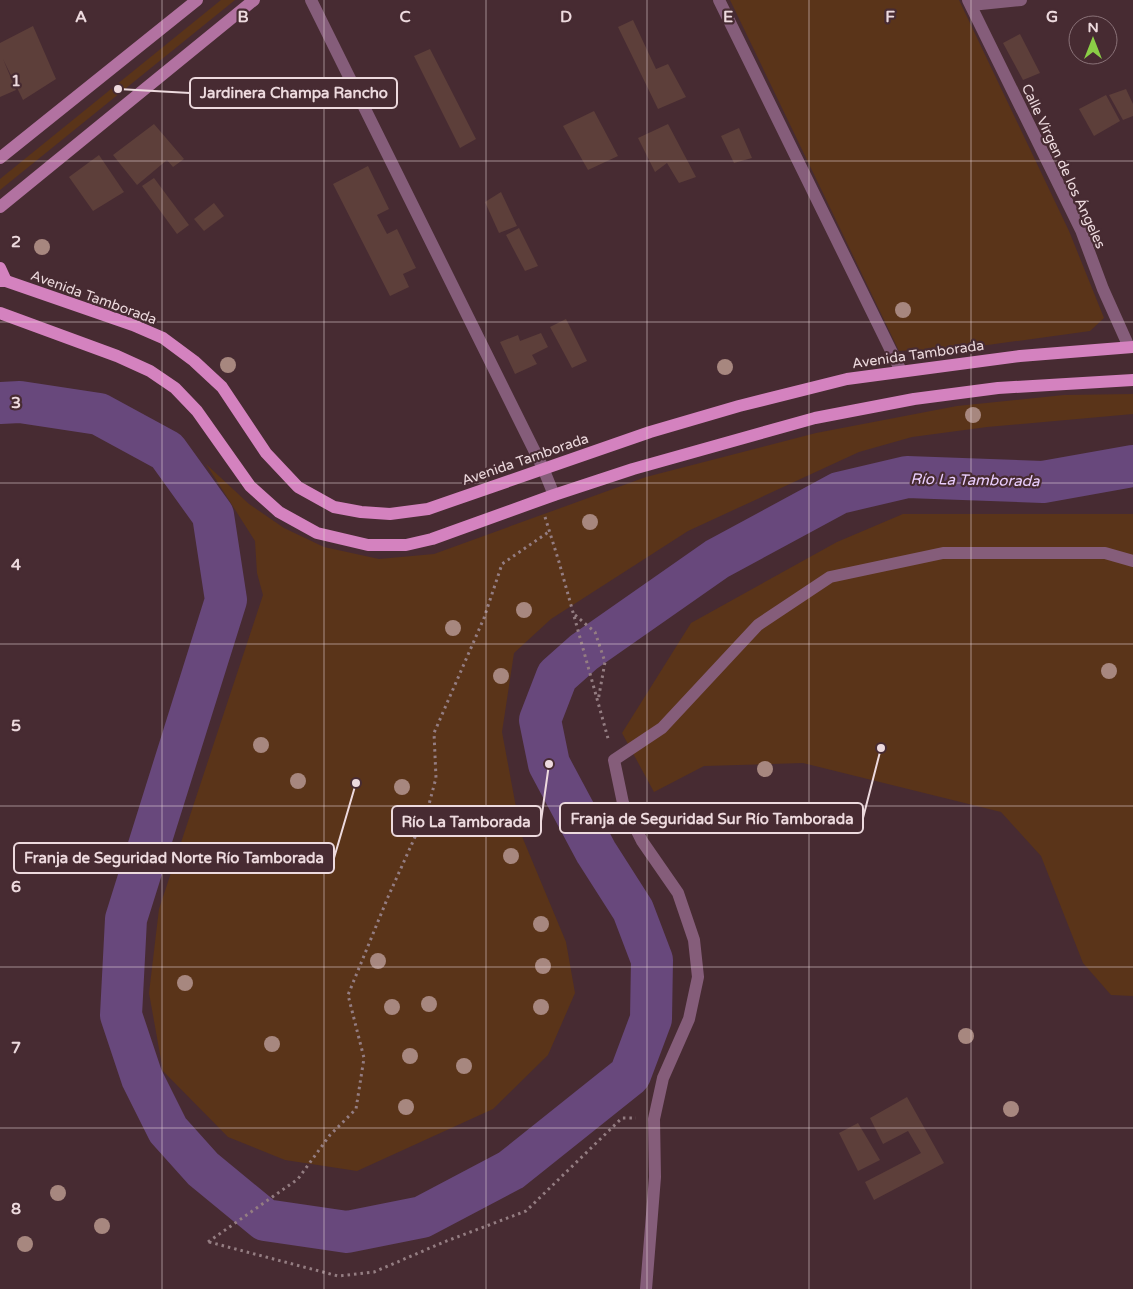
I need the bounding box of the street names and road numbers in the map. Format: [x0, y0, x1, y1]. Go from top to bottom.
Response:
street label: Calle Virgen de los Ángeles [1018, 81, 1109, 252]
street label: Avenida Tamborada [28, 267, 159, 328]
street label: Avenida Tamborada [851, 337, 985, 372]
street label: Avenida Tamborada [460, 430, 591, 489]

